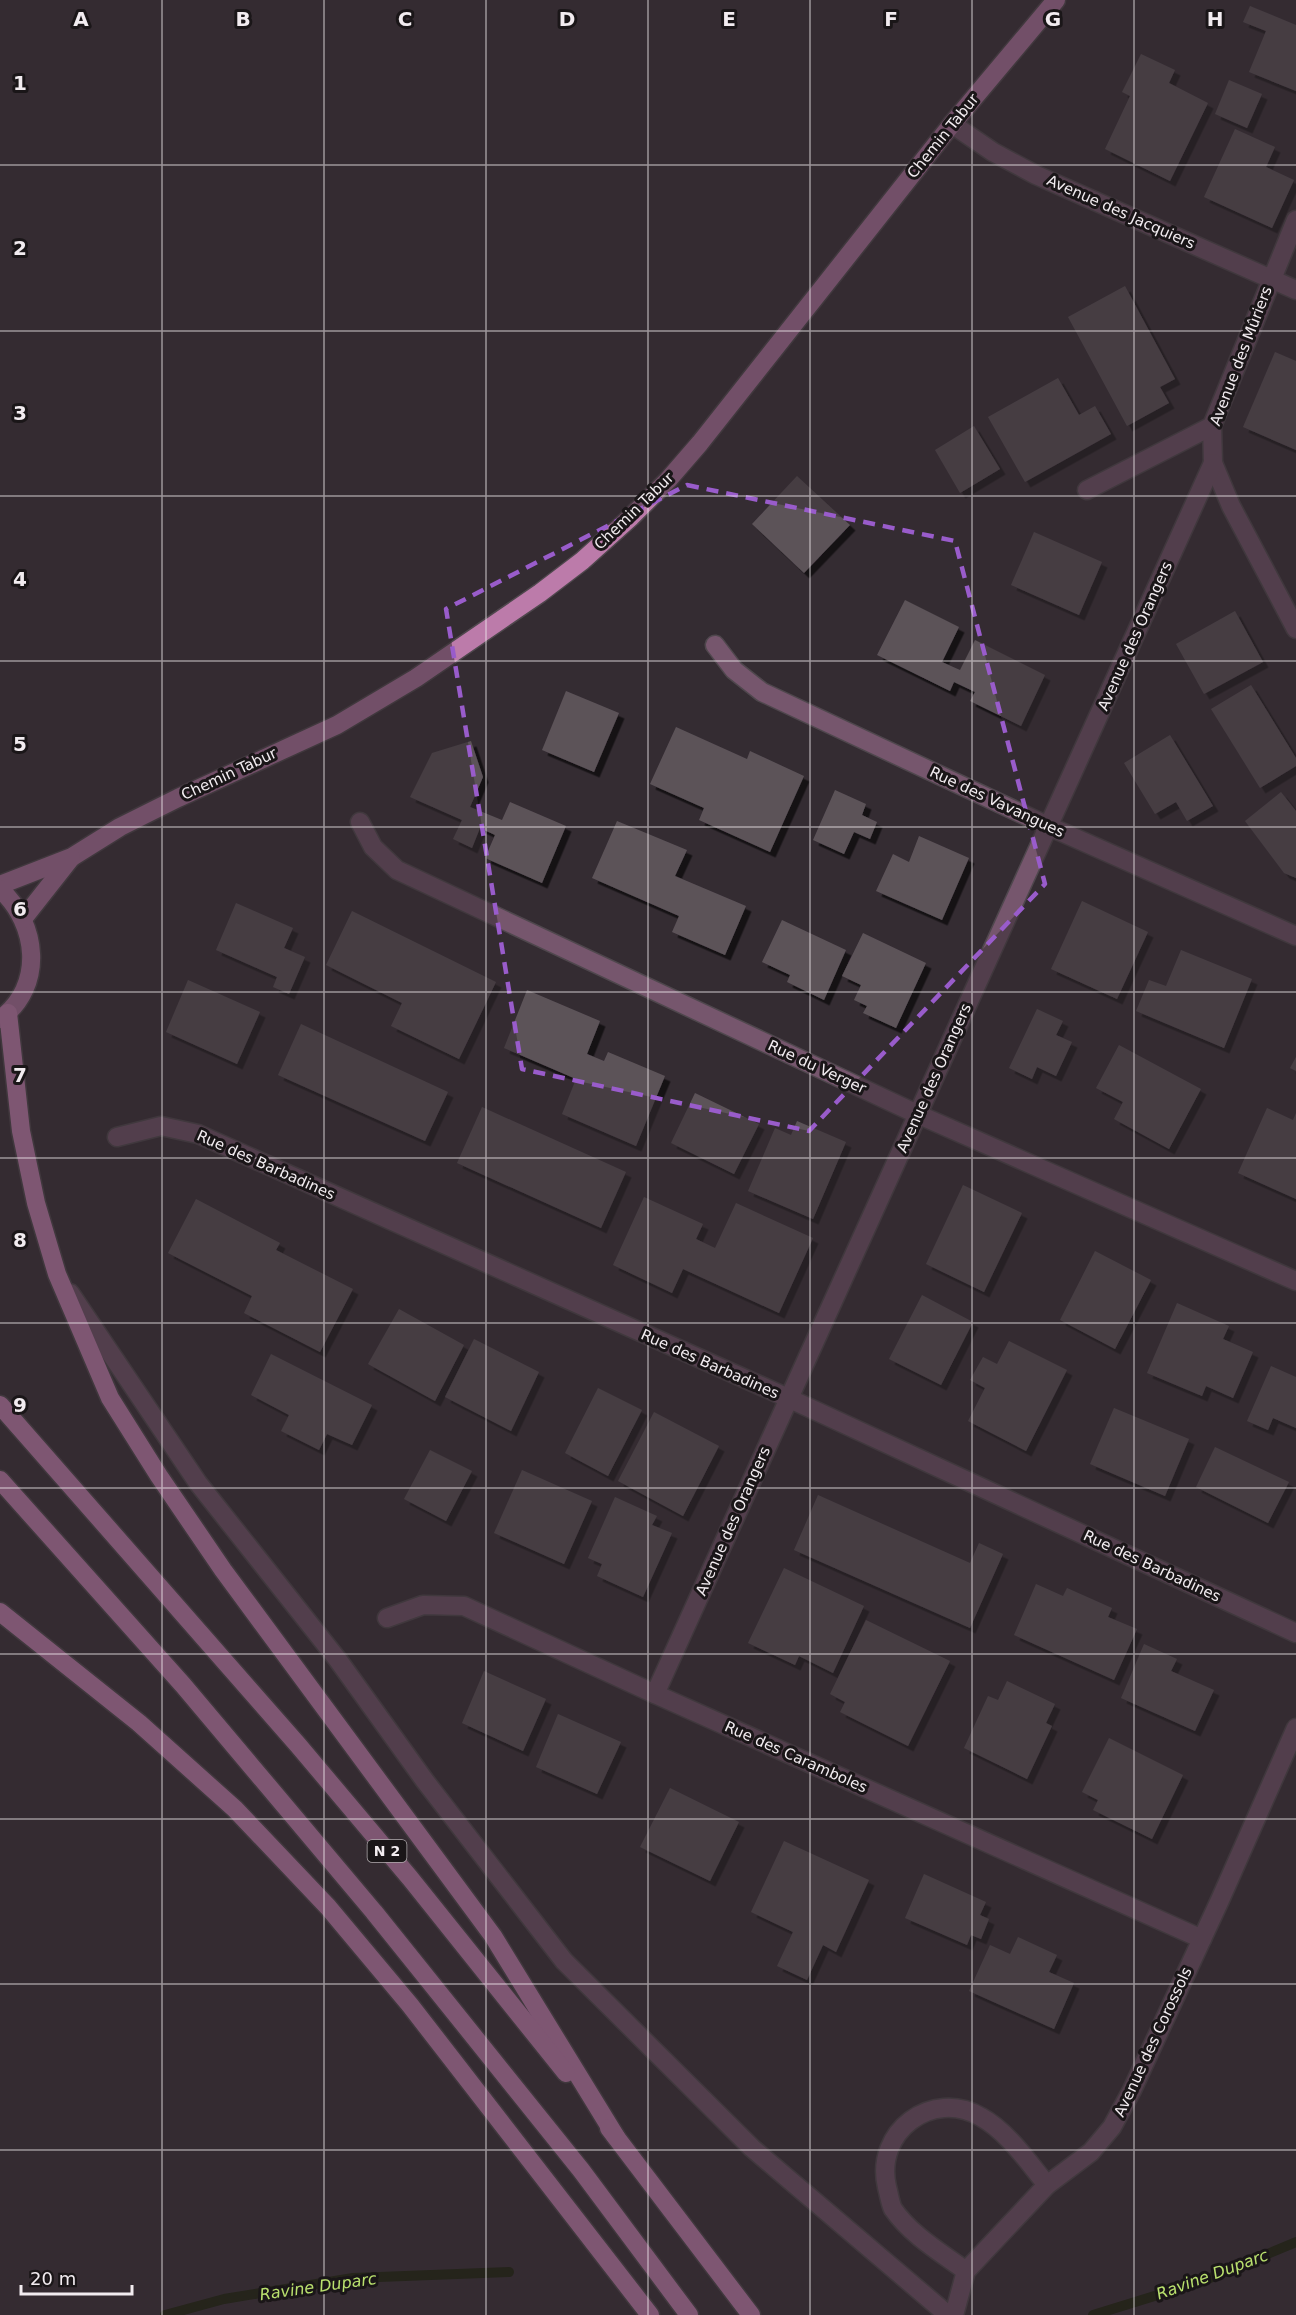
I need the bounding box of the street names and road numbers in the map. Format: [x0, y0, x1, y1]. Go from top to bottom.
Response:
street label: Chemin Tabur [903, 90, 983, 182]
street label: Avenue des Jacquiers [1044, 171, 1198, 253]
street label: Avenue des Mûriers [1206, 284, 1276, 428]
street label: Chemin Tabur [591, 468, 678, 553]
street label: Avenue des Orangers [1094, 559, 1176, 713]
street label: Chemin Tabur [178, 744, 280, 804]
street label: Rue des Vavangues [927, 763, 1067, 841]
street label: Avenue des Orangers [893, 1001, 975, 1155]
street label: Rue du Verger [765, 1036, 870, 1098]
street label: Rue des Barbadines [194, 1126, 338, 1204]
street label: Rue des Barbadines [638, 1325, 782, 1403]
street label: Avenue des Orangers [692, 1444, 774, 1598]
street label: Rue des Barbadines [1081, 1526, 1224, 1606]
street label: Rue des Caramboles [722, 1717, 870, 1797]
road number: N 2 [368, 1840, 406, 1862]
street label: Avenue des Corossols [1110, 1964, 1196, 2120]

